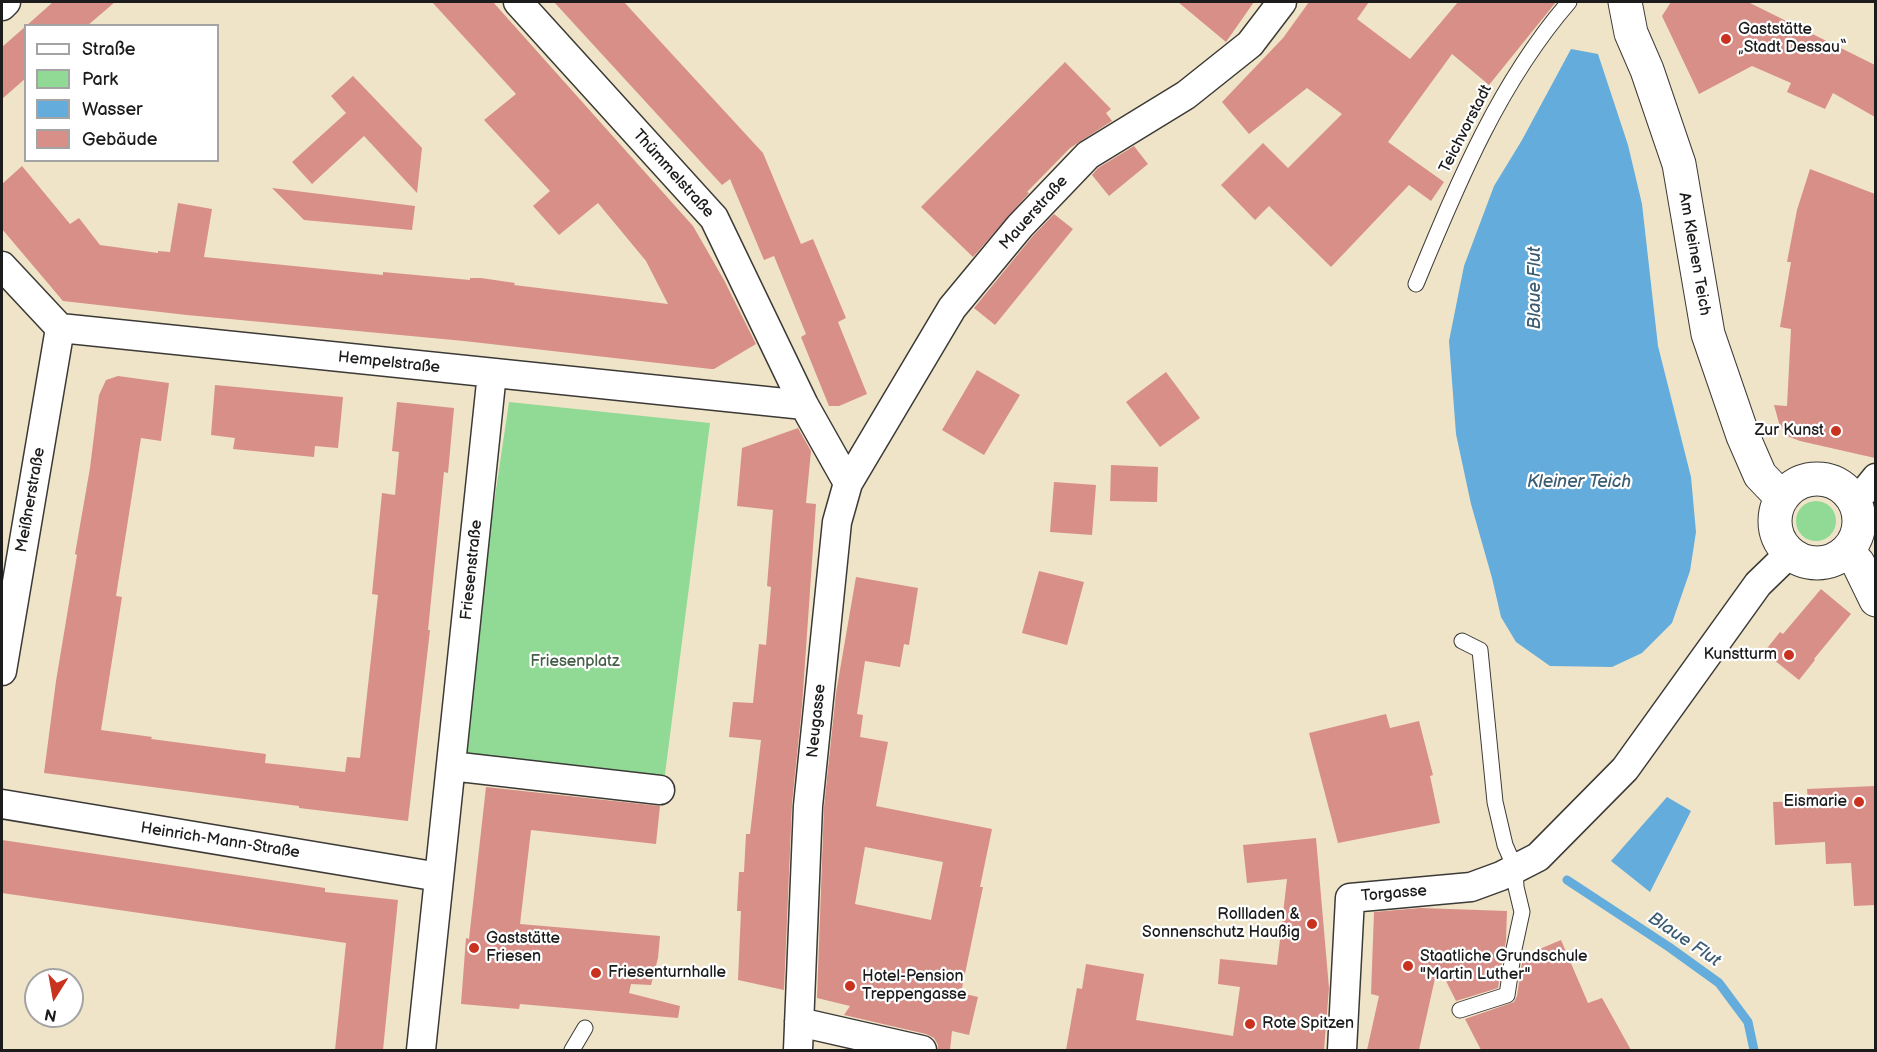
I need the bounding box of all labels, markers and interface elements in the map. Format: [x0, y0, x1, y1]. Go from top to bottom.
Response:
place label: Gaststätte „Stadt Dessau“ [1738, 20, 1847, 58]
legend [24, 24, 219, 162]
marker: Gaststätte „Stadt Dessau“ [1719, 32, 1733, 46]
text: Straße [82, 39, 135, 60]
text: Park [82, 69, 118, 90]
street label: Teichvorstadt [1436, 82, 1496, 176]
text: Wasser [82, 99, 143, 120]
street label: Thümmelstraße [628, 126, 718, 222]
text: Gebäude [82, 129, 158, 150]
street label: Mauerstraße [996, 172, 1072, 254]
street label: Am Kleinen Teich [1674, 191, 1714, 317]
water label: Blaue Flut [1524, 247, 1546, 329]
street label: Hempelstraße [337, 348, 441, 378]
place label: Zur Kunst [1755, 421, 1824, 441]
marker: Zur Kunst [1829, 424, 1843, 438]
street label: Meißnerstraße [12, 446, 50, 554]
water label: Kleiner Teich [1527, 471, 1631, 493]
street label: Friesenstraße [457, 519, 487, 621]
place label: Kunstturm [1703, 645, 1777, 665]
marker: Kunstturm [1782, 648, 1796, 662]
park label: Friesenplatz [530, 652, 620, 672]
street label: Neugasse [804, 683, 830, 759]
place label: Eismarie [1783, 792, 1847, 812]
marker: Eismarie [1852, 795, 1866, 809]
street label: Heinrich-Mann-Straße [139, 819, 301, 863]
street label: Torgasse [1360, 882, 1428, 906]
place label: Rollladen & Sonnenschutz Haußig [1142, 905, 1300, 943]
water label: Blaue Flut [1644, 908, 1724, 972]
marker: Rollladen & Sonnenschutz Haußig [1305, 917, 1319, 931]
place label: Gaststätte Friesen [486, 929, 560, 967]
marker: Gaststätte Friesen [467, 941, 481, 955]
place label: Staatliche Grundschule "Martin Luther" [1420, 947, 1588, 985]
marker: Staatliche Grundschule "Martin Luther" [1401, 959, 1415, 973]
place label: Friesenturnhalle [608, 963, 726, 983]
marker: Friesenturnhalle [589, 966, 603, 980]
place label: Hotel-Pension Treppengasse [862, 967, 966, 1005]
north arrow [24, 968, 84, 1028]
marker: Hotel-Pension Treppengasse [843, 979, 857, 993]
text: N [43, 1004, 59, 1025]
place label: Rote Spitzen [1262, 1014, 1354, 1034]
marker: Rote Spitzen [1243, 1017, 1257, 1031]

